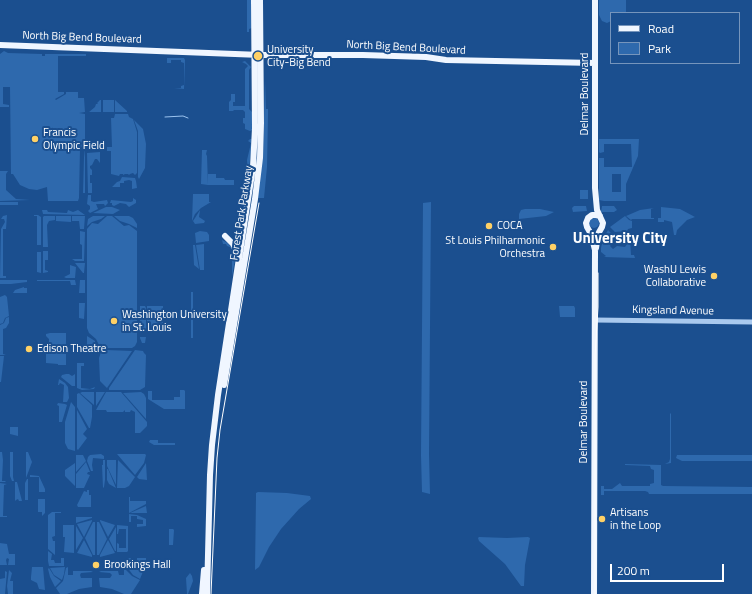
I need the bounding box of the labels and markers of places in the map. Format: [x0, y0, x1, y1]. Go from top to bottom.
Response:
place label: University City-Big Bend [267, 43, 331, 69]
marker: University City-Big Bend [252, 50, 264, 62]
place label: Francis Olympic Field [43, 126, 105, 152]
marker: Francis Olympic Field [30, 134, 40, 144]
place label: COCA [497, 219, 523, 233]
marker: COCA [484, 221, 494, 231]
place label: St Louis Philharmonic Orchestra [445, 234, 545, 260]
marker: St Louis Philharmonic Orchestra [548, 242, 558, 252]
place label: WashU Lewis Collaborative [644, 263, 706, 289]
marker: WashU Lewis Collaborative [709, 271, 719, 281]
place label: Washington University in St. Louis [122, 308, 227, 334]
marker: Washington University in St. Louis [109, 316, 119, 326]
place label: Edison Theatre [37, 342, 106, 356]
marker: Edison Theatre [24, 344, 34, 354]
place label: Artisans in the Loop [610, 506, 661, 532]
marker: Artisans in the Loop [597, 514, 607, 524]
place label: Brookings Hall [104, 558, 171, 572]
marker: Brookings Hall [91, 560, 101, 570]

